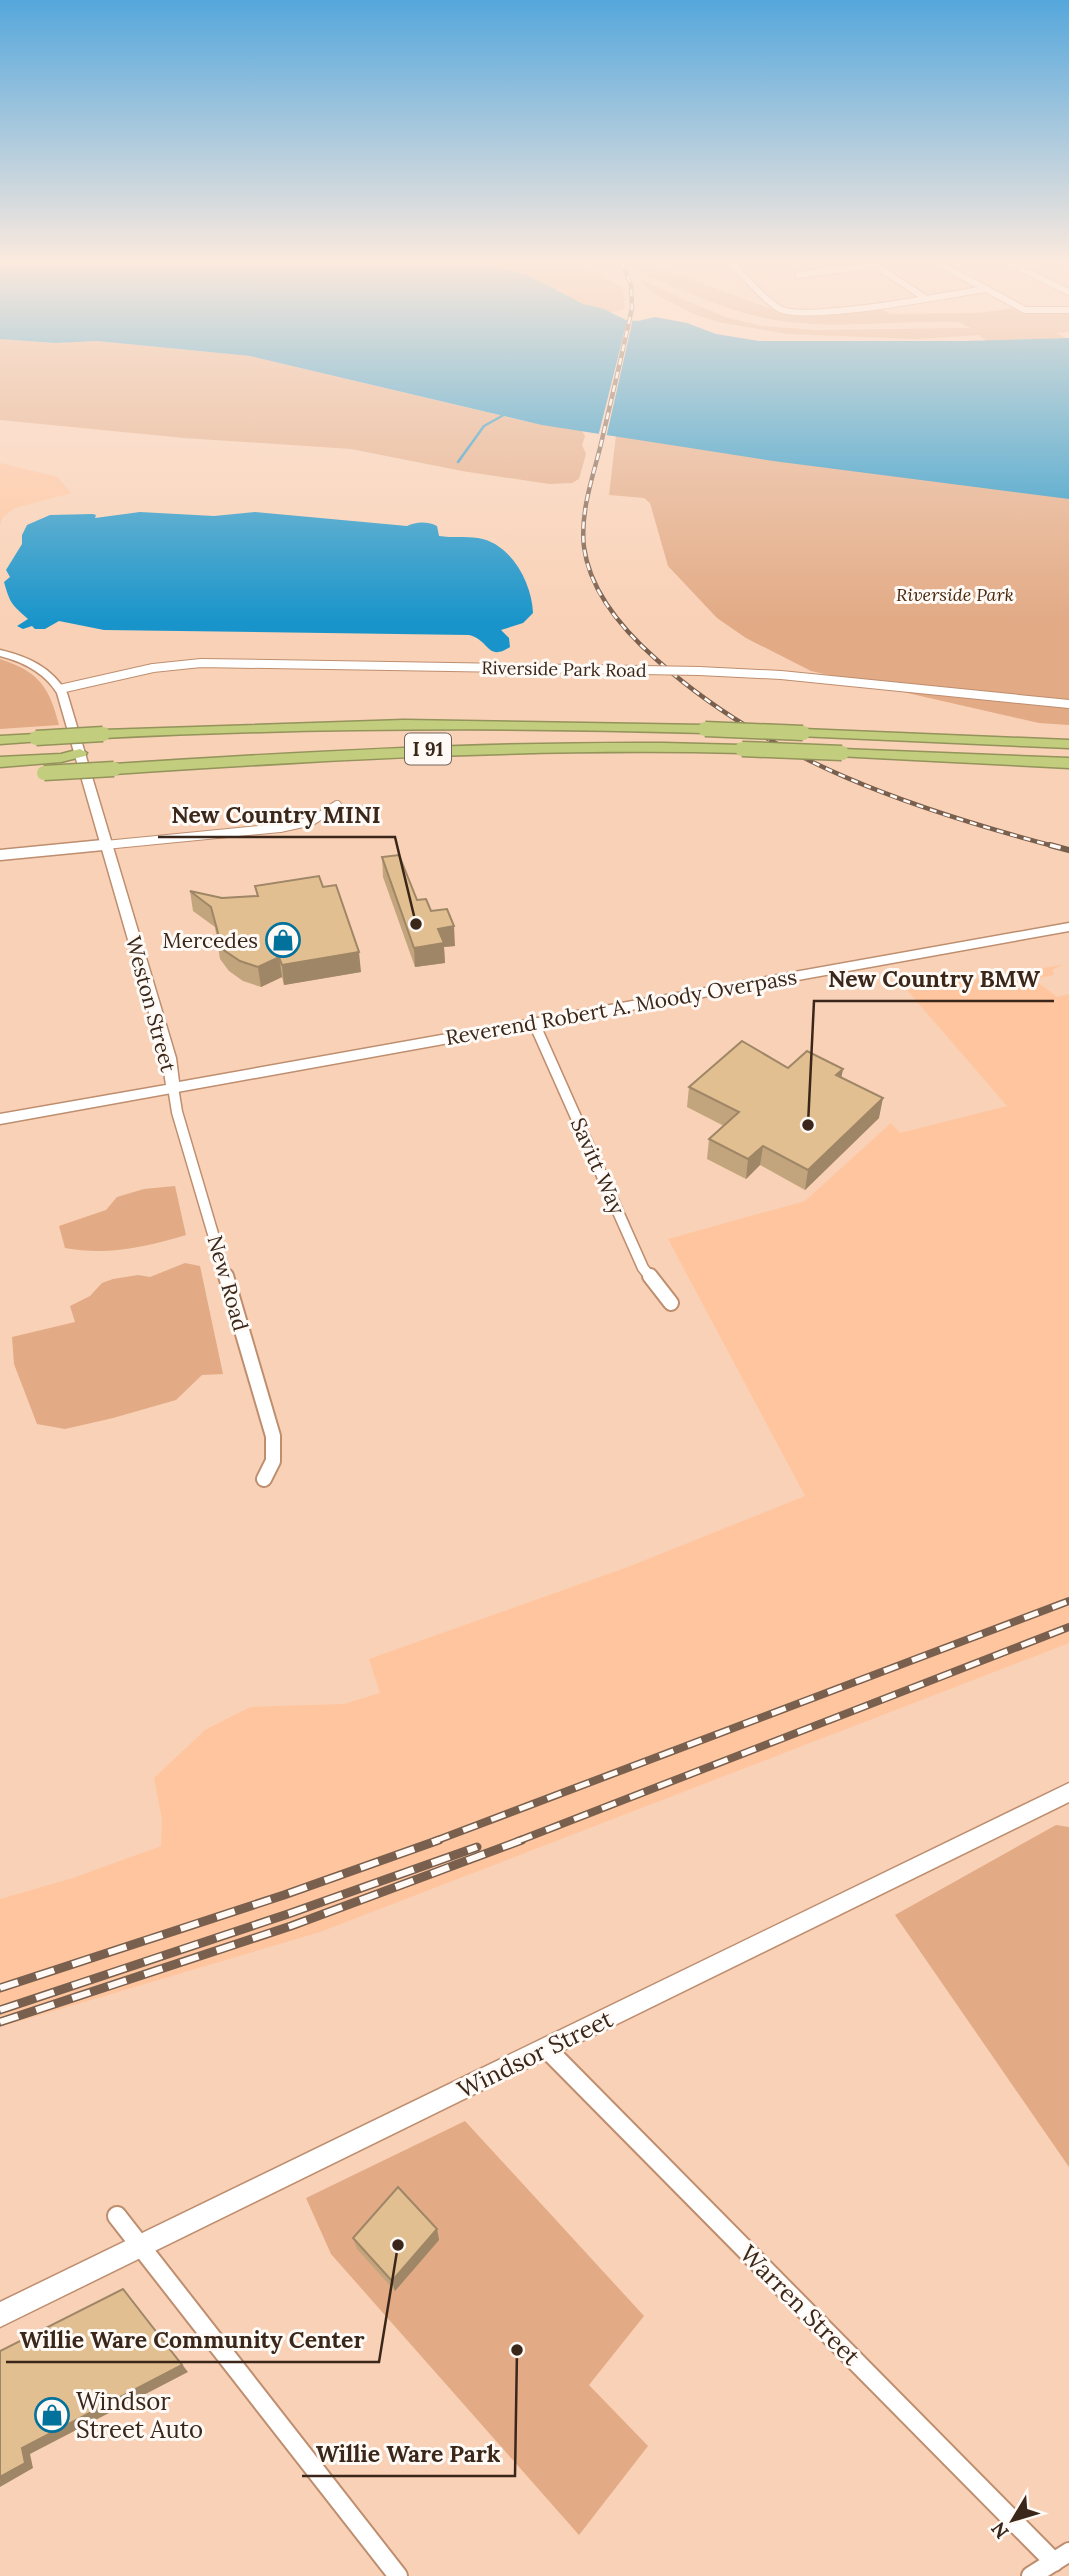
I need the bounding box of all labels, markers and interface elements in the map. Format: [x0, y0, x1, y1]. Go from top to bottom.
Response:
park label: Riverside Park [896, 583, 1014, 606]
street label: Riverside Park Road [481, 656, 647, 682]
road number: I 91 [405, 734, 451, 764]
callout: New Country MINI [158, 793, 395, 837]
text: New Country MINI [171, 800, 381, 829]
shop icon: Mercedes [264, 921, 302, 959]
place label: Mercedes [163, 927, 258, 954]
street label: Weston Street [120, 933, 182, 1076]
callout: New Country BMW [814, 957, 1054, 1001]
street label: Reverend Robert A. Moody Overpass [443, 963, 799, 1051]
text: New Country BMW [828, 964, 1041, 993]
street label: Savitt Way [565, 1113, 631, 1219]
street label: New Road [201, 1232, 255, 1334]
street label: Windsor Street [452, 2003, 618, 2105]
street label: Warren Street [733, 2238, 867, 2372]
callout: Willie Ware Community Center [6, 2318, 379, 2362]
text: Willie Ware Community Center [20, 2325, 364, 2354]
place label: Windsor Street Auto [76, 2386, 203, 2445]
shop icon: Windsor Street Auto [33, 2396, 71, 2434]
callout: Willie Ware Park [302, 2432, 515, 2476]
text: Willie Ware Park [316, 2439, 501, 2468]
north arrow [978, 2485, 1048, 2555]
text: N [985, 2517, 1014, 2544]

